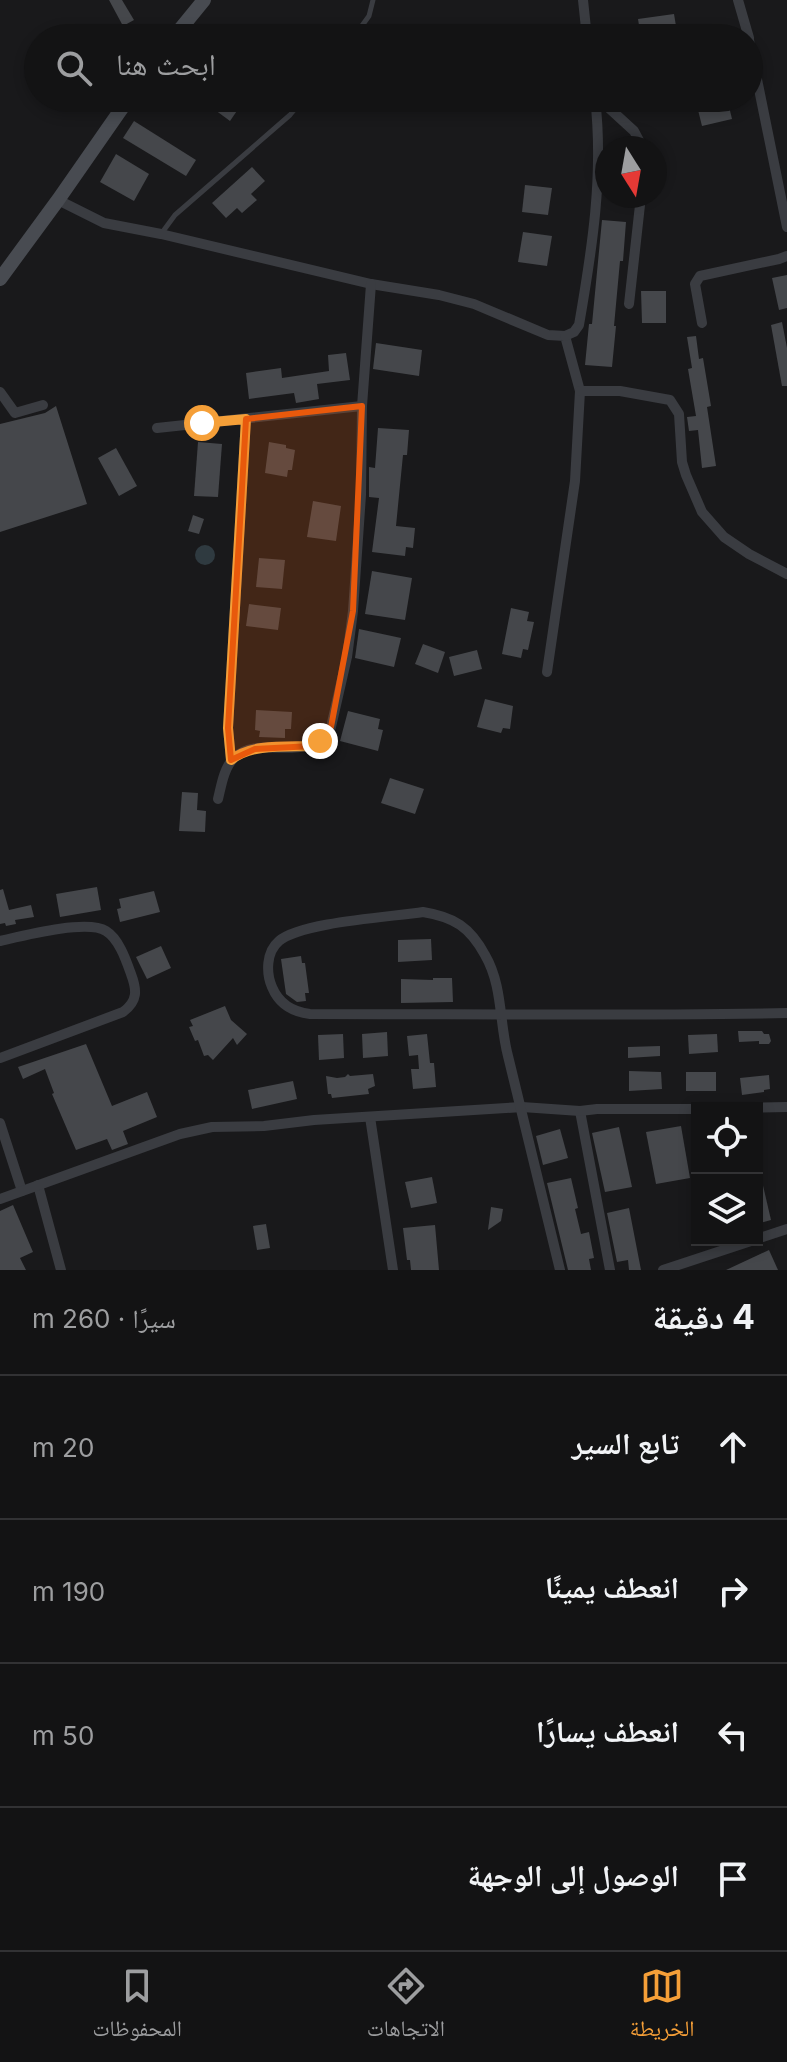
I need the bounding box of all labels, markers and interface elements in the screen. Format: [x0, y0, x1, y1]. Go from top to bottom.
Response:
search box [24, 24, 763, 112]
icon: search [52, 46, 96, 90]
text: ابحث هنا [116, 46, 216, 82]
north arrow [595, 136, 667, 208]
route start [184, 405, 220, 441]
route end [302, 723, 338, 759]
map controls [691, 1102, 763, 1246]
button: locate [691, 1102, 763, 1174]
button: layers [691, 1174, 763, 1246]
text: 4 دقيقة [653, 1296, 755, 1337]
text: سيرًا · 260 m [32, 1303, 176, 1334]
text: تابع السير [572, 1425, 679, 1461]
icon: ahead [711, 1425, 755, 1469]
text: 20 m [32, 1432, 94, 1463]
text: انعطف يمينًا [545, 1569, 679, 1605]
icon: right [711, 1569, 755, 1613]
text: 190 m [32, 1576, 105, 1607]
text: انعطف يسارًا [536, 1713, 679, 1749]
icon: left [711, 1713, 755, 1757]
text: 50 m [32, 1720, 94, 1751]
text: الوصول إلى الوجهة [468, 1857, 679, 1893]
icon: arrive [711, 1857, 755, 1901]
tab: المحفوظات [92, 1964, 182, 2050]
tab: الاتجاهات [367, 1964, 445, 2050]
tab: الخريطة [630, 1964, 695, 2050]

